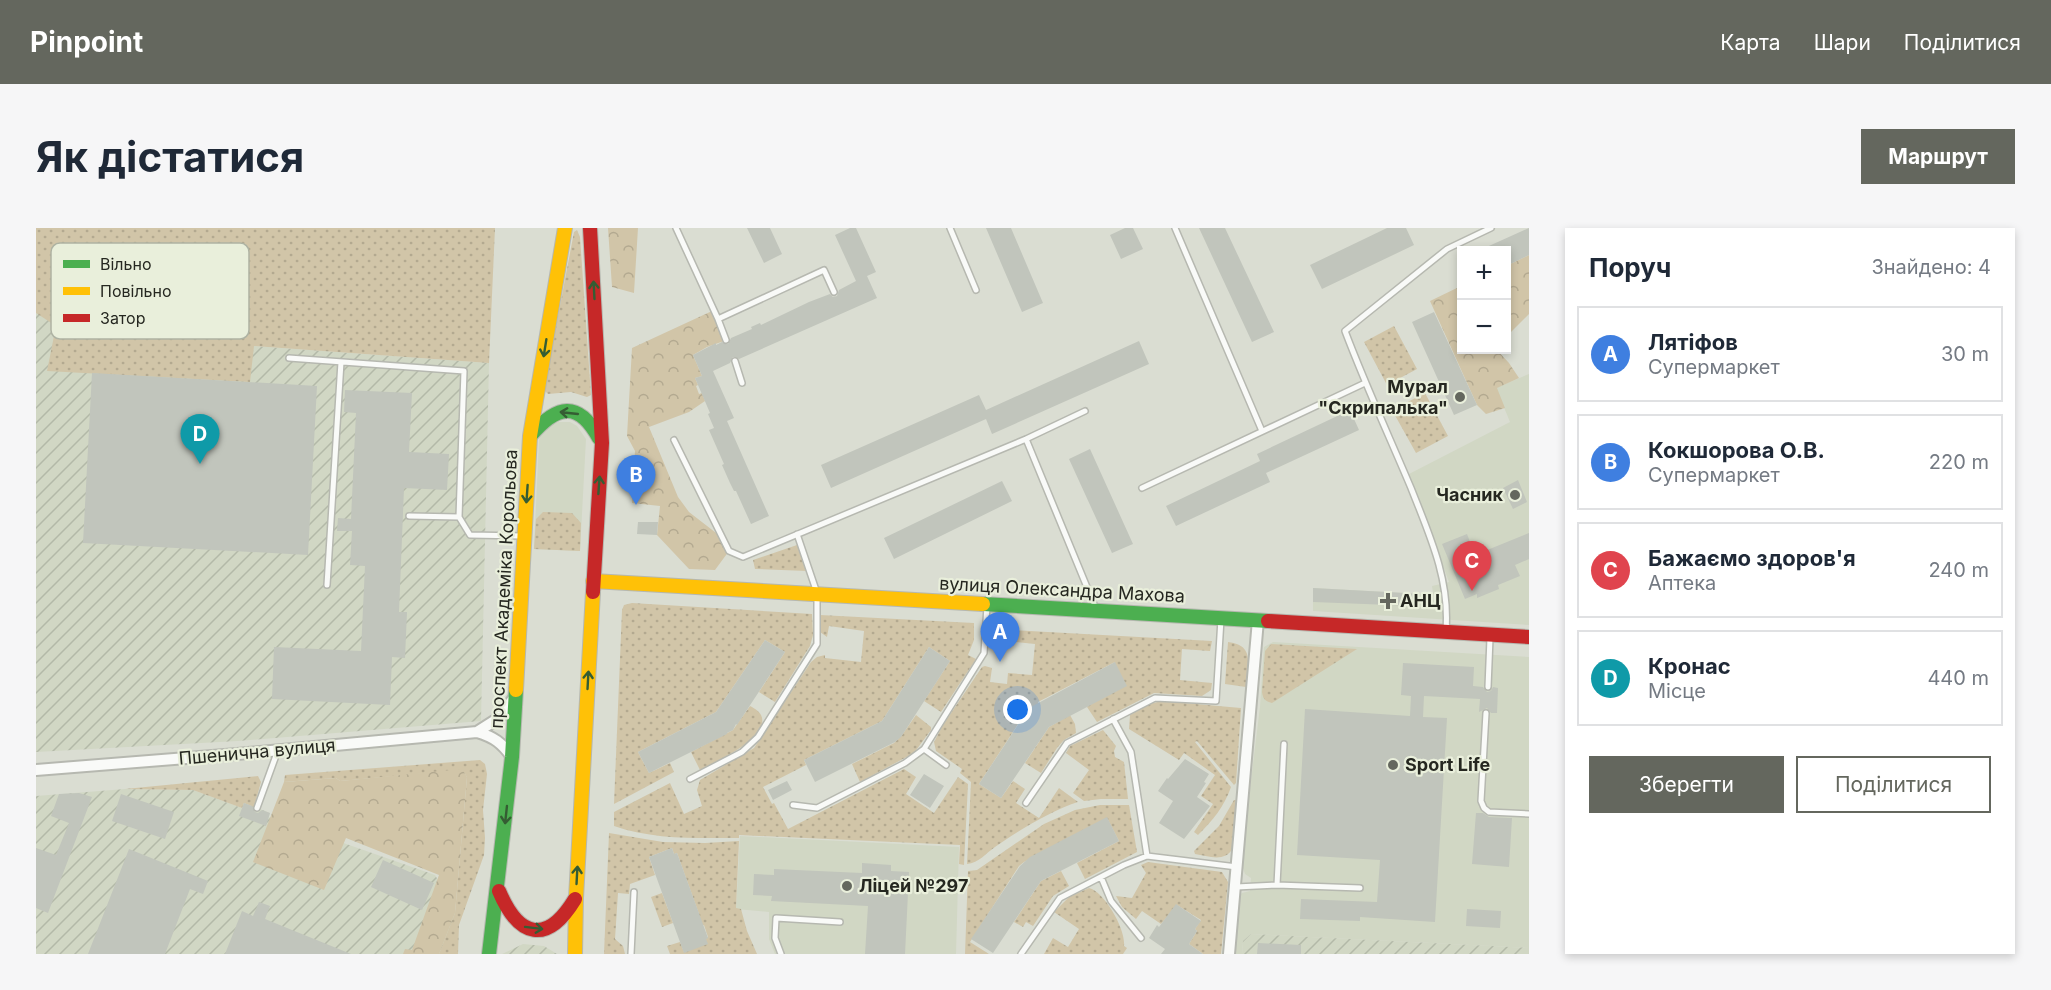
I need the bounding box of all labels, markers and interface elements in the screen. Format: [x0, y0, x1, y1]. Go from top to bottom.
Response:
text: Pinpoint [30, 25, 143, 59]
text: Карта [1720, 30, 1781, 55]
text: Шари [1814, 30, 1871, 55]
text: Поділитися [1904, 30, 2021, 55]
button: Маршрут [1861, 129, 2015, 184]
text: Як дістатися [36, 131, 304, 182]
legend [51, 243, 249, 339]
map controls [1457, 246, 1511, 354]
button: + [1457, 246, 1511, 300]
text: Поруч [1589, 252, 1671, 283]
text: Вільно [100, 254, 152, 274]
text: Знайдено: 4 [1871, 255, 1991, 279]
text: Повільно [100, 281, 172, 301]
one-way arrow [588, 281, 599, 301]
button: − [1457, 300, 1511, 354]
text: Затор [100, 308, 145, 328]
text: Лятіфов [1648, 329, 1738, 355]
one-way arrow [539, 337, 550, 357]
text: A [1603, 342, 1618, 366]
text: 30 m [1941, 342, 1989, 366]
text: Супермаркет [1648, 355, 1780, 379]
place label: Мурал "Скрипалька" [1318, 376, 1448, 418]
marker: Мурал "Скрипалька" [1453, 390, 1467, 404]
one-way arrow [560, 407, 579, 418]
pin: D [180, 414, 220, 464]
text: Кокшорова О.В. [1648, 437, 1825, 463]
street label: проспект Академіка Корольова [486, 449, 521, 729]
text: B [1604, 450, 1617, 474]
text: 220 m [1929, 450, 1989, 474]
pin: B [616, 456, 656, 505]
text: Супермаркет [1648, 463, 1780, 487]
one-way arrow [594, 476, 605, 496]
one-way arrow [521, 484, 532, 504]
place label: Часник [1436, 484, 1504, 505]
marker: Часник [1508, 488, 1522, 502]
pin: C [1452, 542, 1492, 591]
text: Бажаємо здоров'я [1648, 545, 1856, 571]
text: C [1603, 558, 1618, 582]
text: 240 m [1928, 558, 1989, 582]
text: Аптека [1648, 571, 1716, 595]
street label: вулиця Олександра Махова [939, 573, 1185, 606]
place label: АНЦ [1400, 590, 1441, 611]
marker: АНЦ [1381, 594, 1395, 608]
pin: A [980, 612, 1020, 662]
text: Кронас [1648, 653, 1731, 679]
text: D [1603, 666, 1618, 690]
text: 440 m [1927, 666, 1989, 690]
one-way arrow [582, 670, 593, 690]
text: Місце [1648, 679, 1706, 703]
your location [1003, 695, 1032, 724]
street label: Пшенична вулиця [178, 734, 336, 769]
place label: Sport Life [1405, 754, 1491, 775]
button: Зберегти [1589, 756, 1784, 813]
button: Поділитися [1796, 756, 1991, 813]
marker: Sport Life [1386, 758, 1400, 772]
one-way arrow [500, 805, 511, 825]
one-way arrow [572, 865, 583, 885]
place label: Ліцей №297 [859, 875, 968, 896]
marker: Ліцей №297 [840, 879, 854, 893]
one-way arrow [524, 923, 543, 934]

